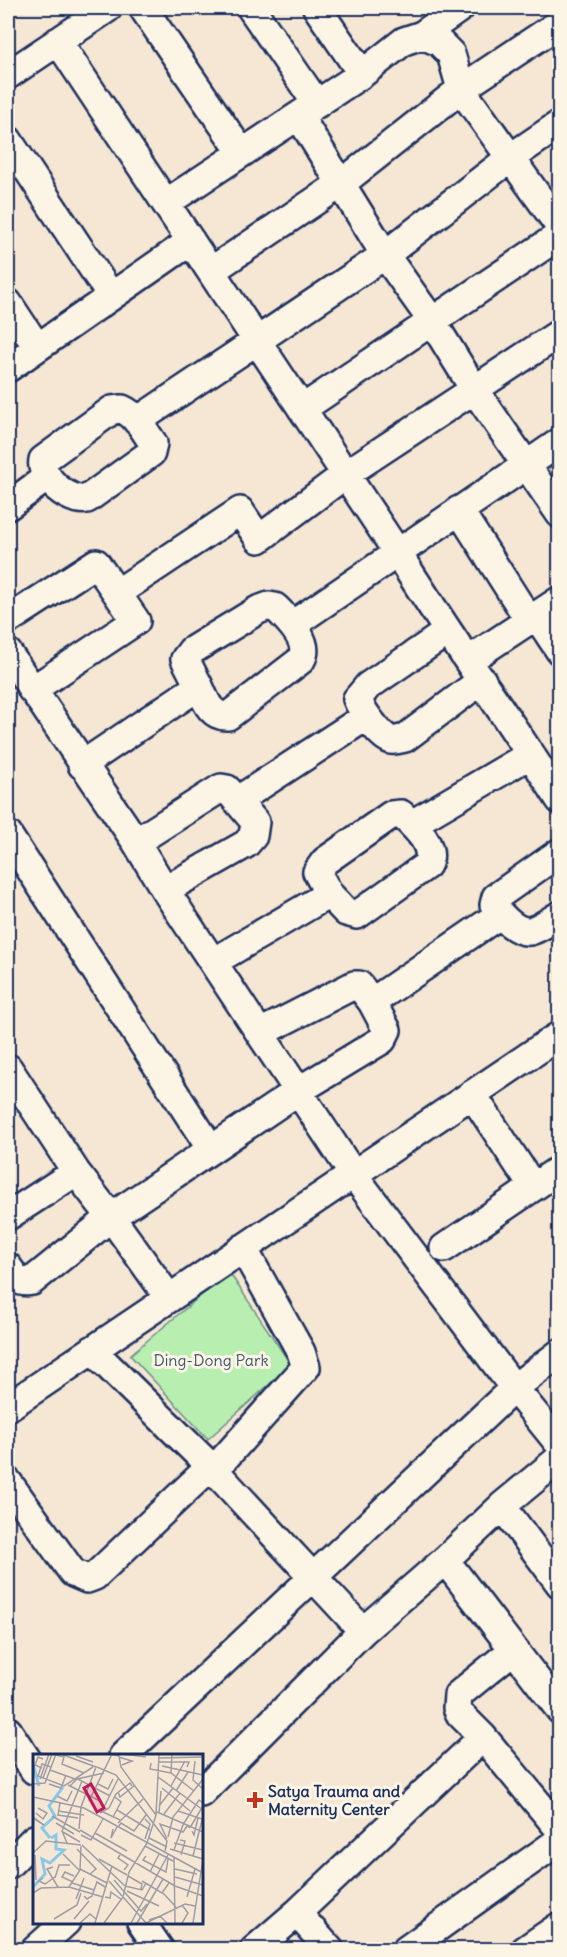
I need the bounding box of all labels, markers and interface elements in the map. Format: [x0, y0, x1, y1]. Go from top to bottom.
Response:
park label: Ding-Dong Park [153, 1350, 269, 1370]
inset map [33, 1754, 202, 1924]
place label: Satya Trauma and Maternity Center [268, 1781, 401, 1820]
marker: Satya Trauma and Maternity Center [246, 1791, 264, 1809]

